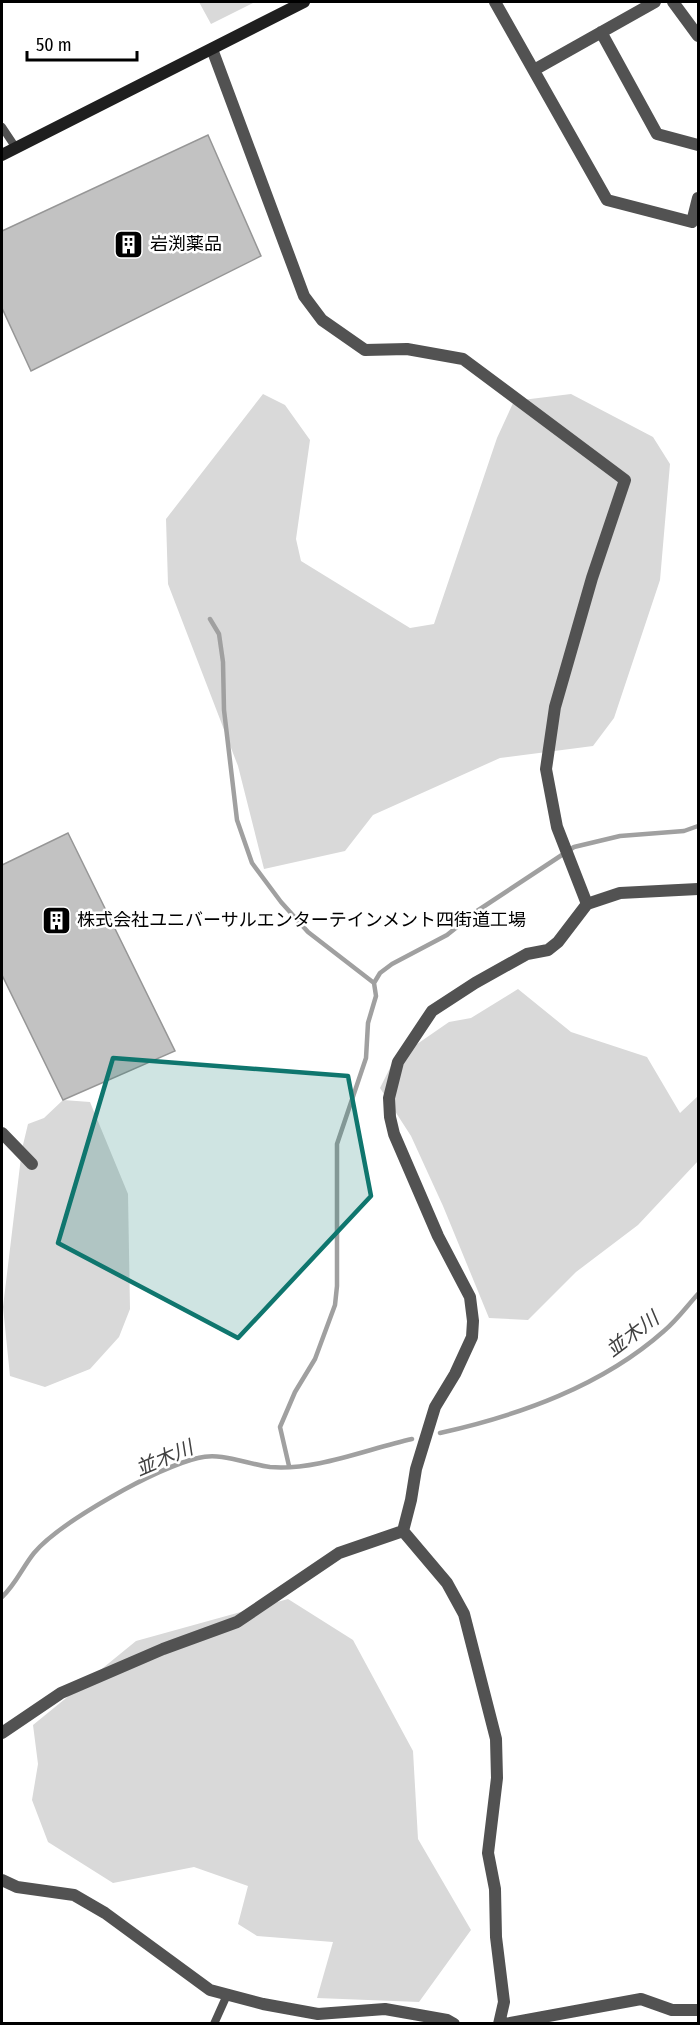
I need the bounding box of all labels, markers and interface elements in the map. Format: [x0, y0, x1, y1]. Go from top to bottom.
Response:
scale bar [27, 24, 136, 62]
text: 50 m [36, 34, 72, 56]
building icon: 岩渕薬品 [113, 228, 145, 260]
place label: 岩渕薬品 [150, 233, 222, 255]
building icon: 株式会社ユニバーサルエンターテインメント四街道工場 [40, 904, 72, 936]
place label: 株式会社ユニバーサルエンターテインメント四街道工場 [77, 909, 526, 931]
water label: 並木川 [601, 1305, 665, 1362]
water label: 並木川 [132, 1434, 198, 1481]

